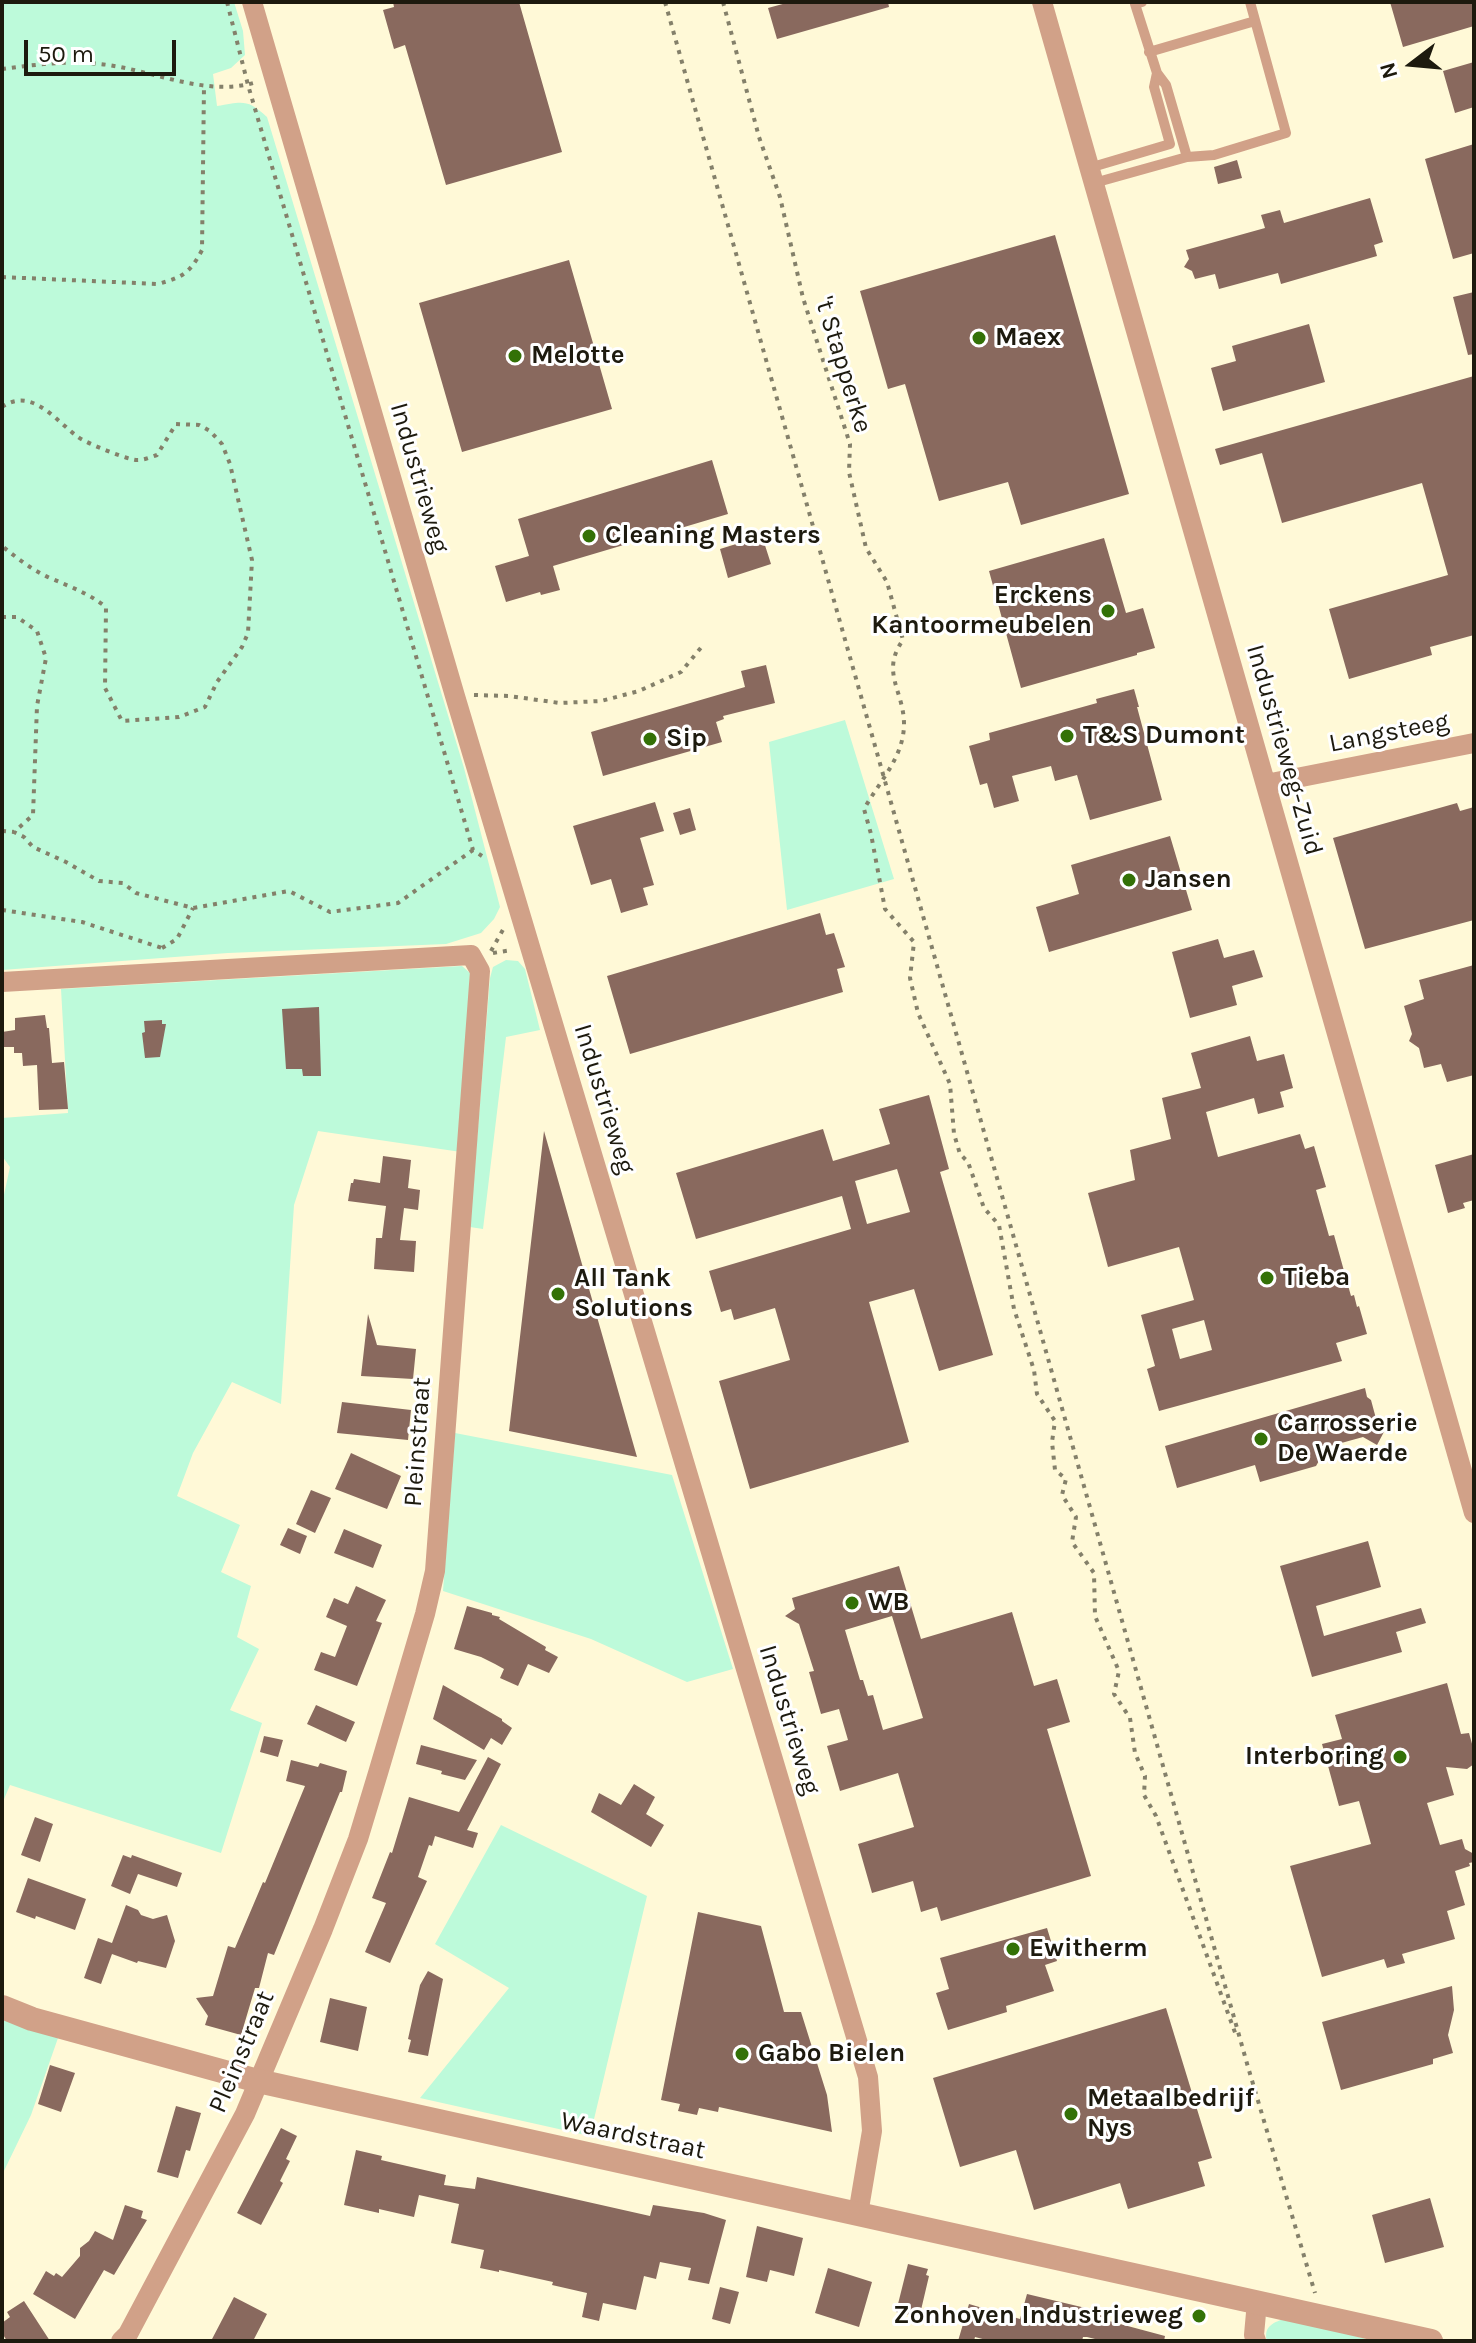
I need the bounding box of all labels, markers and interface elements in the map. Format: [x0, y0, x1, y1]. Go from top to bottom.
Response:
scale bar [28, 24, 180, 74]
north arrow [1372, 24, 1452, 104]
text: 50 m [38, 40, 94, 68]
text: N [1374, 59, 1404, 82]
street label: 't Stapperke [808, 293, 878, 437]
place label: Maex [995, 322, 1061, 354]
marker: Maex [970, 329, 988, 347]
place label: Melotte [531, 340, 624, 372]
marker: Melotte [506, 347, 524, 365]
street label: Industrieweg [383, 399, 455, 557]
place label: Cleaning Masters [605, 520, 821, 552]
marker: Cleaning Masters [580, 527, 598, 545]
place label: Erckens Kantoormeubelen [871, 580, 1092, 642]
marker: Erckens Kantoormeubelen [1099, 602, 1117, 620]
street label: Industrieweg-Zuid [1239, 641, 1329, 859]
street label: Langsteeg [1326, 706, 1452, 760]
place label: T&S Dumont [1083, 720, 1245, 752]
place label: Sip [666, 723, 707, 755]
marker: T&S Dumont [1058, 727, 1076, 745]
marker: Sip [641, 730, 659, 748]
place label: Jansen [1145, 864, 1232, 896]
marker: Jansen [1120, 871, 1138, 889]
street label: Industrieweg [566, 1020, 642, 1178]
place label: Tieba [1283, 1262, 1350, 1294]
place label: All Tank Solutions [574, 1263, 693, 1324]
marker: Tieba [1258, 1269, 1276, 1287]
marker: All Tank Solutions [549, 1285, 567, 1303]
street label: Pleinstraat [398, 1376, 438, 1508]
place label: Carrosserie De Waerde [1277, 1408, 1418, 1470]
marker: Carrosserie De Waerde [1252, 1430, 1270, 1448]
place label: WB [868, 1587, 909, 1619]
marker: WB [843, 1594, 861, 1612]
street label: Industrieweg [751, 1641, 827, 1799]
place label: Interboring [1245, 1741, 1384, 1773]
marker: Interboring [1391, 1748, 1409, 1766]
place label: Ewitherm [1029, 1933, 1148, 1965]
marker: Ewitherm [1004, 1940, 1022, 1958]
street label: Pleinstraat [202, 1986, 282, 2118]
place label: Gabo Bielen [758, 2038, 905, 2070]
marker: Gabo Bielen [733, 2045, 751, 2063]
place label: Metaalbedrijf Nys [1087, 2083, 1254, 2144]
street label: Waardstraat [558, 2105, 708, 2167]
marker: Metaalbedrijf Nys [1062, 2105, 1080, 2123]
place label: Zonhoven Industrieweg [893, 2300, 1183, 2332]
marker: Zonhoven Industrieweg [1190, 2307, 1208, 2325]

